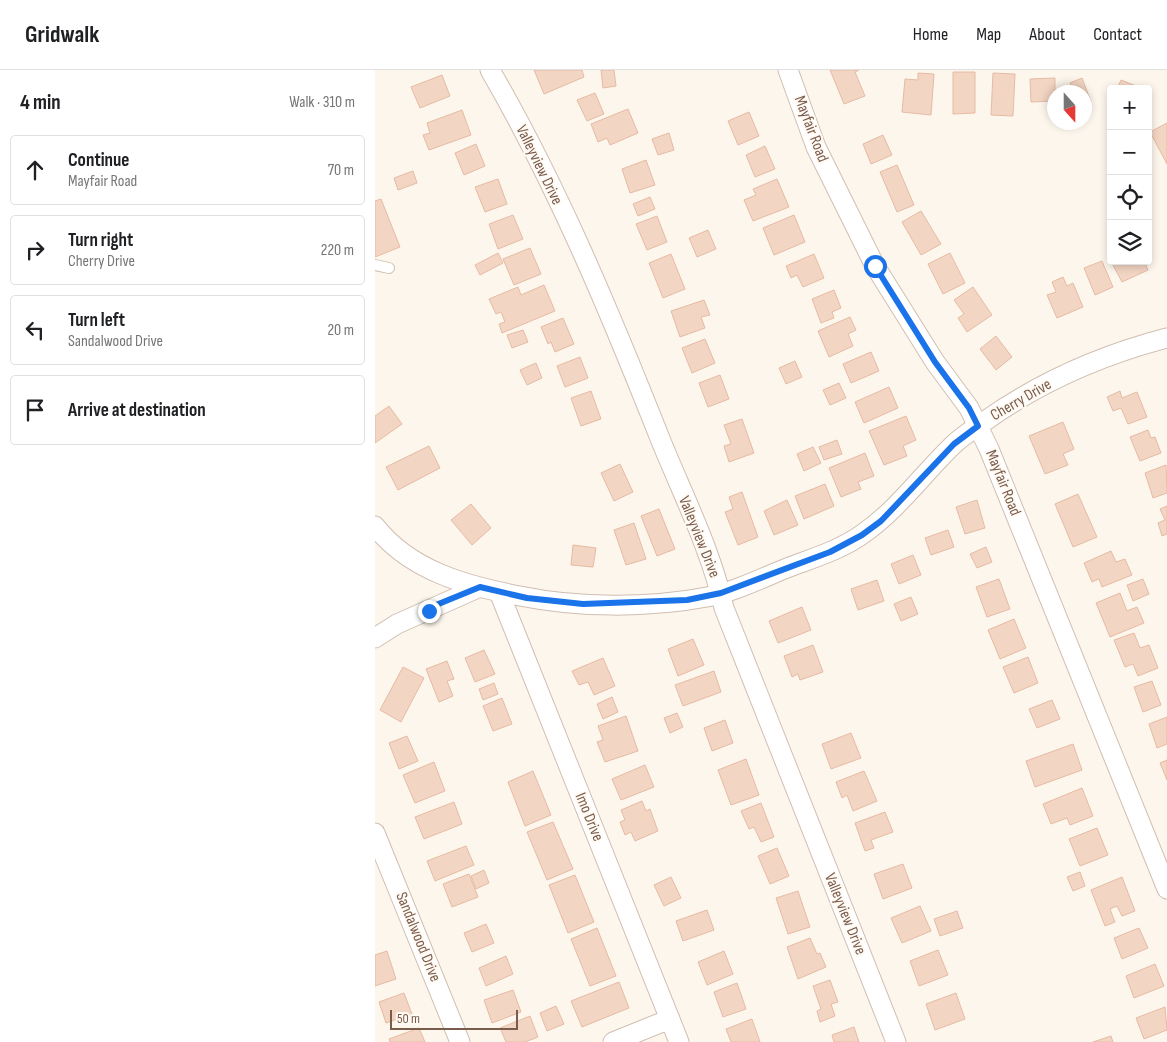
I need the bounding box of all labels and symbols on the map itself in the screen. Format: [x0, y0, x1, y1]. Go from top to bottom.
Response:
north arrow [1047, 85, 1092, 130]
street label: Mayfair Road [790, 93, 832, 165]
street label: Valleyview Drive [512, 122, 566, 208]
route start [864, 255, 887, 278]
street label: Cherry Drive [987, 375, 1055, 425]
street label: Mayfair Road [981, 447, 1025, 519]
street label: Valleyview Drive [674, 493, 724, 581]
route end [418, 600, 441, 623]
street label: Imo Drive [571, 790, 607, 844]
street label: Valleyview Drive [820, 870, 870, 958]
street label: Sandalwood Drive [391, 889, 445, 985]
scale bar [390, 1007, 517, 1030]

